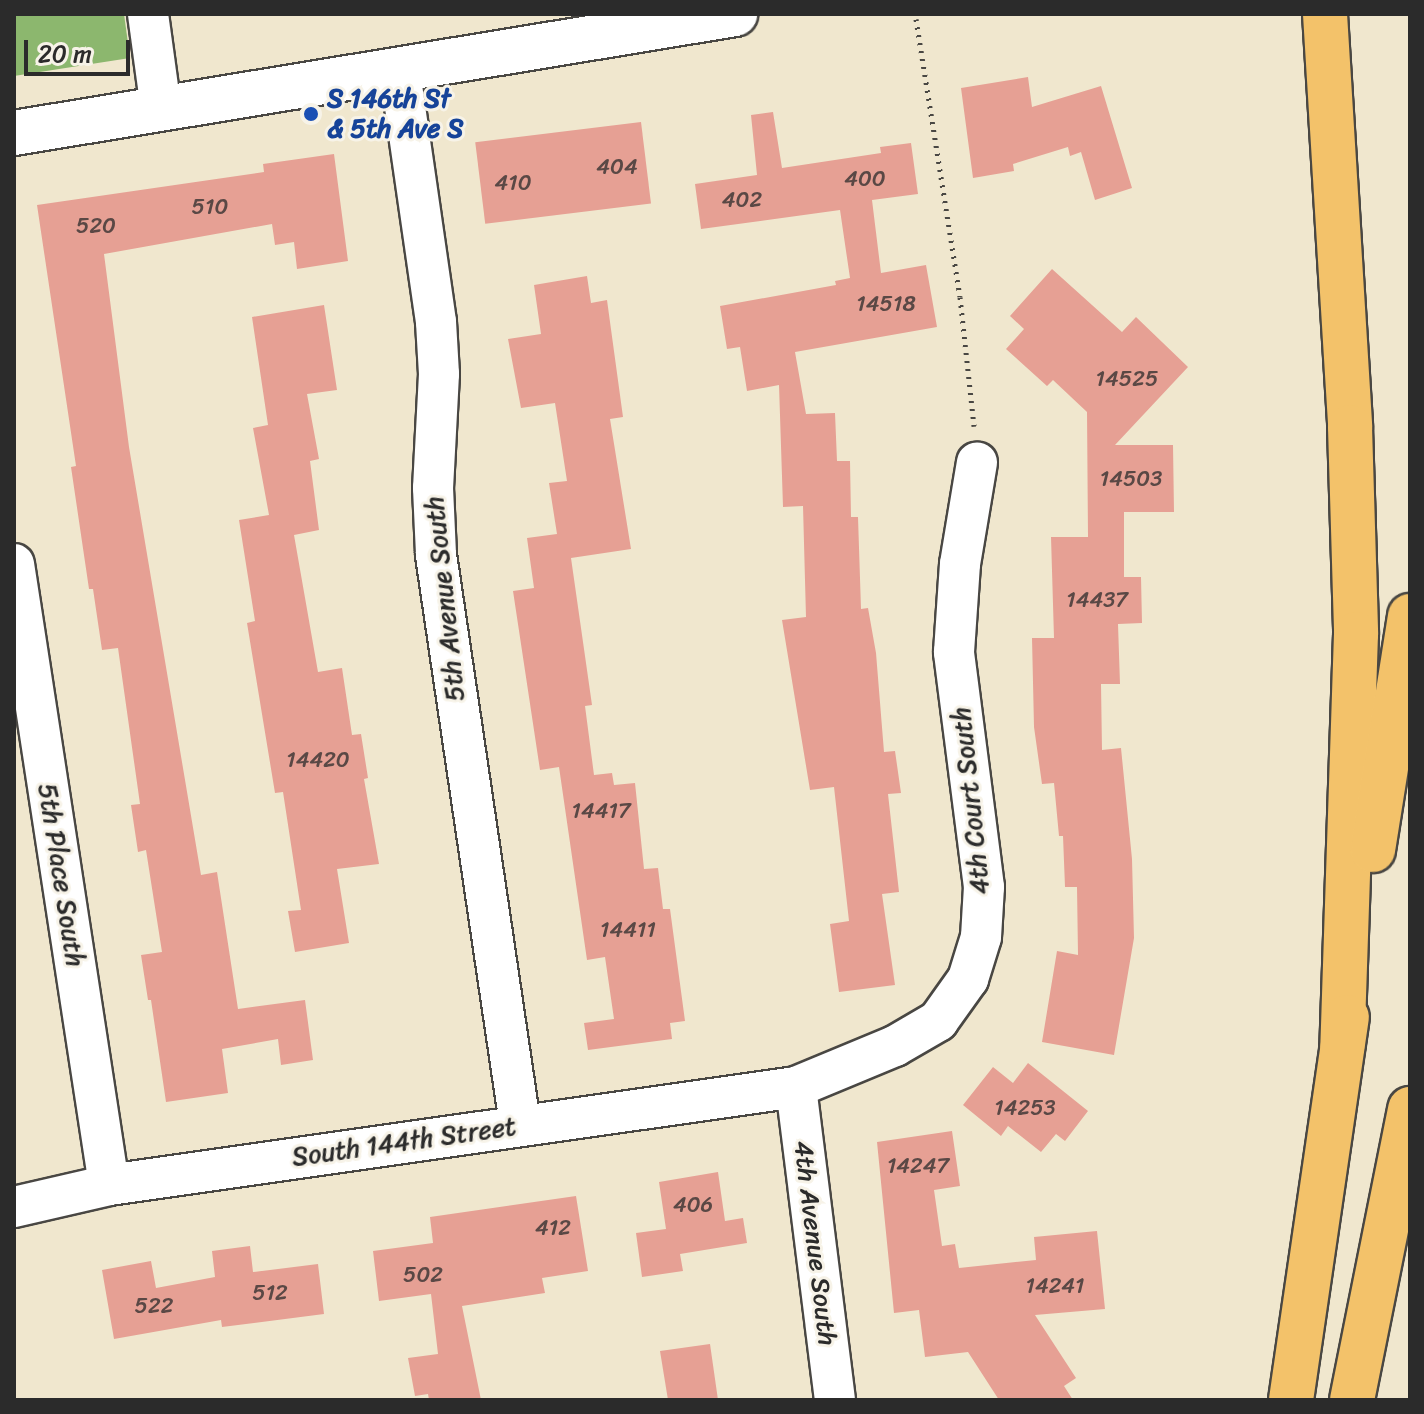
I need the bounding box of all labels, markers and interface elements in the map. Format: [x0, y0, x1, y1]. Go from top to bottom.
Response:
scale bar [28, 24, 134, 74]
text: 20 m [38, 33, 92, 75]
place label: S 146th St & 5th Ave S [327, 83, 463, 144]
marker: S 146th St & 5th Ave S [302, 105, 320, 123]
house number: 404 [596, 154, 638, 180]
house number: 400 [844, 166, 886, 192]
house number: 410 [494, 170, 532, 196]
house number: 402 [722, 187, 762, 213]
house number: 510 [192, 194, 228, 220]
house number: 520 [76, 213, 116, 239]
house number: 14518 [856, 291, 916, 317]
house number: 14525 [1096, 366, 1158, 392]
house number: 14503 [1100, 466, 1162, 492]
street label: 5th Avenue South [419, 495, 471, 703]
house number: 14437 [1066, 587, 1128, 613]
street label: 4th Court South [946, 706, 996, 896]
house number: 14420 [286, 747, 350, 773]
street label: 5th Place South [31, 781, 91, 969]
house number: 14417 [572, 798, 630, 824]
house number: 14411 [600, 917, 656, 943]
house number: 14253 [994, 1095, 1056, 1121]
street label: South 144th Street [290, 1111, 518, 1173]
street label: 4th Avenue South [787, 1139, 843, 1347]
house number: 14247 [887, 1153, 949, 1179]
house number: 406 [673, 1192, 713, 1218]
house number: 412 [535, 1215, 571, 1241]
house number: 502 [403, 1262, 443, 1288]
house number: 14241 [1025, 1273, 1085, 1299]
house number: 512 [252, 1280, 288, 1306]
house number: 522 [135, 1293, 173, 1319]

